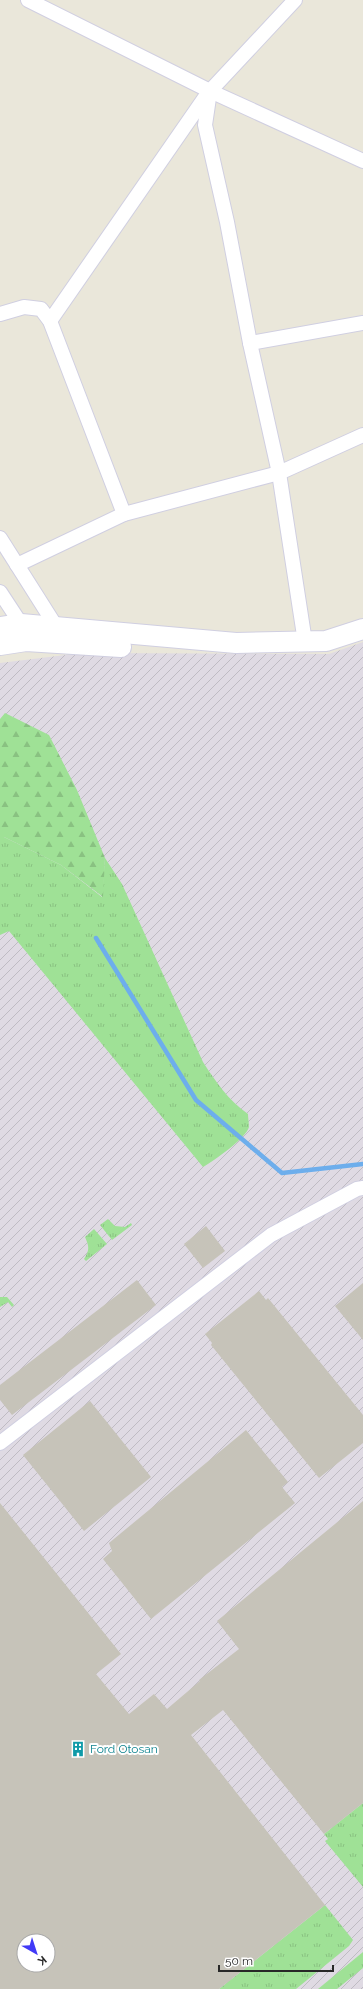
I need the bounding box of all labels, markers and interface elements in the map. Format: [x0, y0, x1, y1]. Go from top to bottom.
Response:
building icon: Ford Otosan [69, 1740, 87, 1758]
place label: Ford Otosan [90, 1742, 158, 1756]
north arrow [16, 1933, 56, 1973]
scale bar [219, 1947, 333, 1973]
text: K [35, 1953, 49, 1968]
text: 50 m [225, 1954, 253, 1968]

